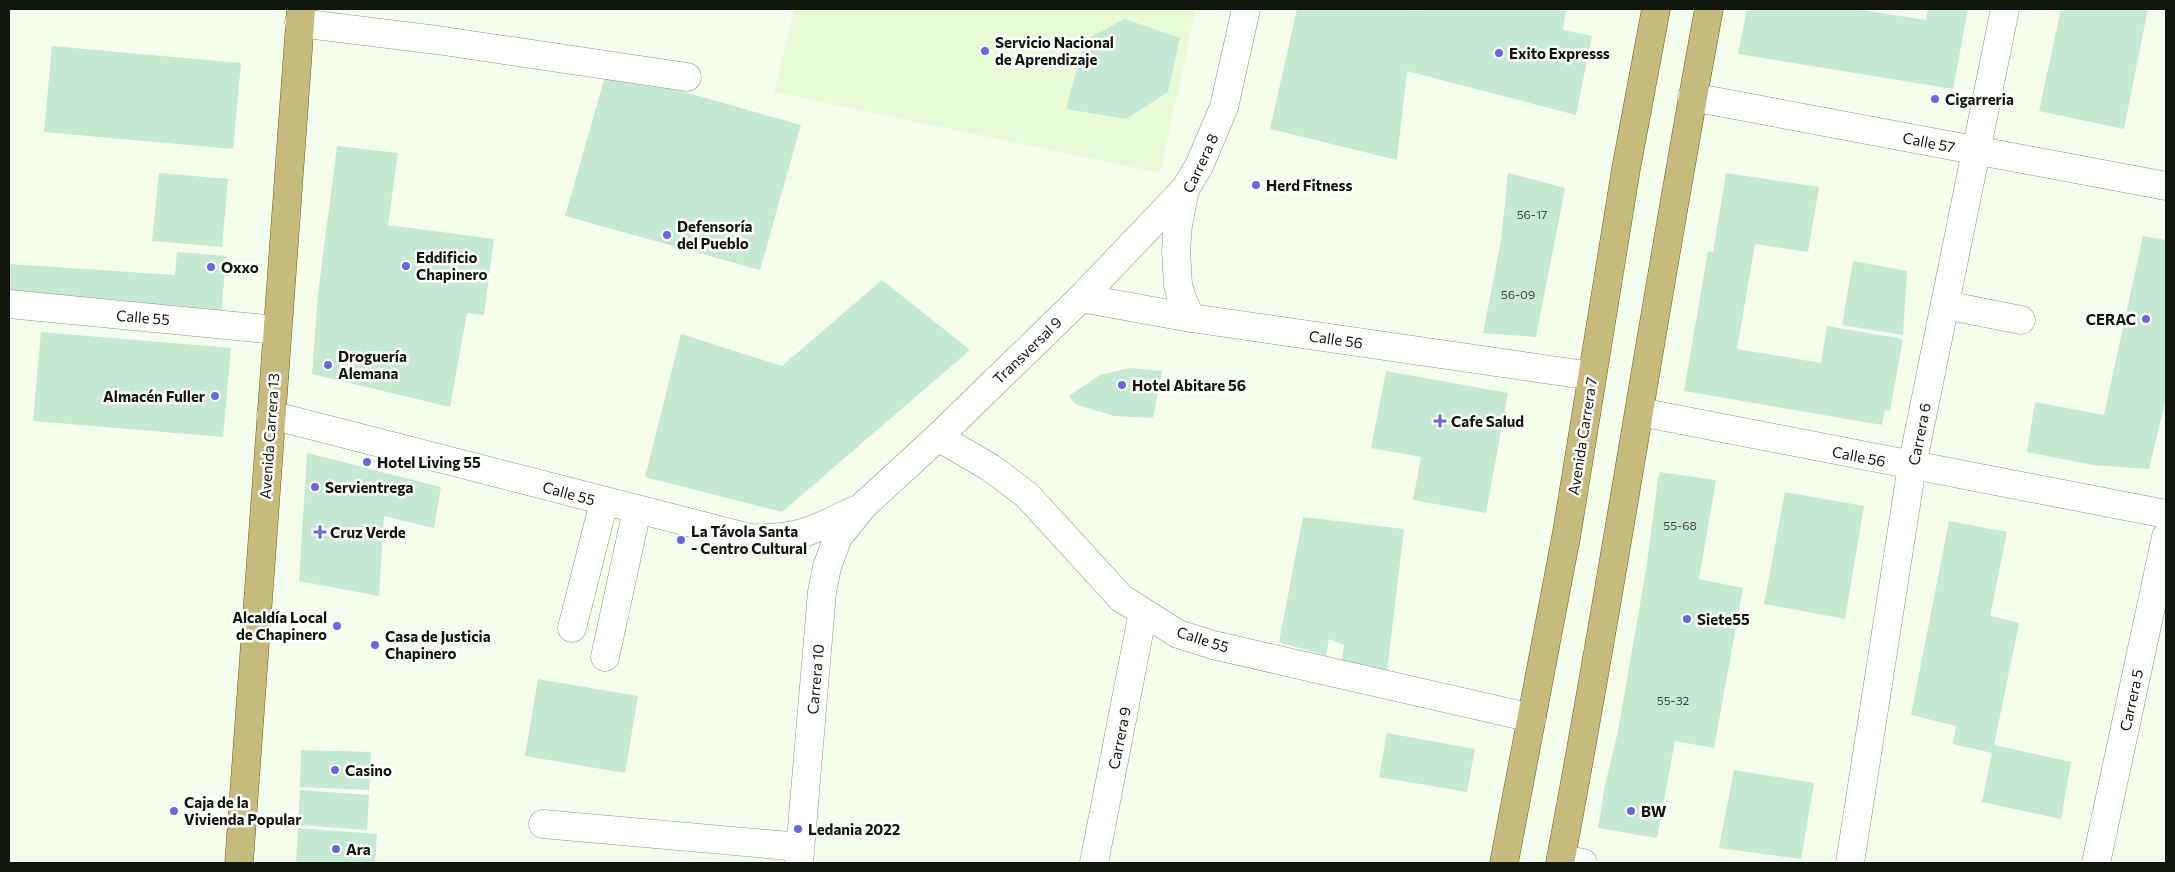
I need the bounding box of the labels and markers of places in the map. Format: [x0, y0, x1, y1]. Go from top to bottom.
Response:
place label: Servicio Nacional de Aprendizaje [995, 33, 1114, 68]
place label: Exito Expresss [1509, 44, 1610, 62]
marker: Servicio Nacional de Aprendizaje [979, 45, 991, 57]
marker: Exito Expresss [1493, 47, 1505, 59]
place label: Cigarreria [1945, 90, 2014, 108]
marker: Cigarreria [1929, 93, 1941, 105]
place label: Herd Fitness [1266, 176, 1352, 194]
marker: Herd Fitness [1250, 179, 1262, 191]
place label: Defensoría del Pueblo [677, 217, 753, 252]
marker: Defensoría del Pueblo [661, 229, 673, 241]
place label: Eddificio Chapinero [416, 248, 487, 283]
place label: Oxxo [221, 258, 259, 276]
marker: Eddificio Chapinero [400, 260, 412, 272]
marker: Oxxo [205, 261, 217, 273]
place label: CERAC [2086, 310, 2136, 328]
marker: CERAC [2140, 313, 2152, 325]
place label: Droguería Alemana [338, 347, 407, 382]
marker: Droguería Alemana [322, 359, 334, 371]
place label: Hotel Abitare 56 [1132, 376, 1246, 394]
marker: Hotel Abitare 56 [1116, 379, 1128, 391]
place label: Almacén Fuller [103, 387, 205, 405]
marker: Almacén Fuller [209, 390, 221, 402]
place label: Cafe Salud [1451, 412, 1524, 430]
marker: Cafe Salud [1433, 414, 1447, 428]
place label: Hotel Living 55 [377, 453, 481, 471]
marker: Hotel Living 55 [361, 456, 373, 468]
place label: Servientrega [325, 478, 413, 496]
marker: Servientrega [309, 481, 321, 493]
place label: La Távola Santa - Centro Cultural [691, 522, 807, 557]
place label: Cruz Verde [330, 523, 406, 541]
marker: Cruz Verde [314, 526, 326, 538]
marker: La Távola Santa - Centro Cultural [675, 534, 687, 546]
place label: Alcaldía Local de Chapinero [232, 608, 327, 643]
place label: Siete55 [1697, 610, 1750, 628]
marker: Siete55 [1681, 613, 1693, 625]
marker: Alcaldía Local de Chapinero [331, 620, 343, 632]
place label: Casa de Justicia Chapinero [385, 627, 491, 662]
marker: Casa de Justicia Chapinero [369, 639, 381, 651]
place label: Casino [345, 761, 392, 779]
marker: Casino [329, 764, 341, 776]
place label: Caja de la Vivienda Popular [184, 793, 301, 828]
place label: BW [1641, 802, 1667, 820]
marker: Caja de la Vivienda Popular [168, 805, 180, 817]
marker: BW [1625, 805, 1637, 817]
place label: Ledania 2022 [808, 820, 900, 838]
marker: Ledania 2022 [792, 823, 804, 835]
place label: Ara [346, 840, 371, 858]
marker: Ara [330, 843, 342, 855]

